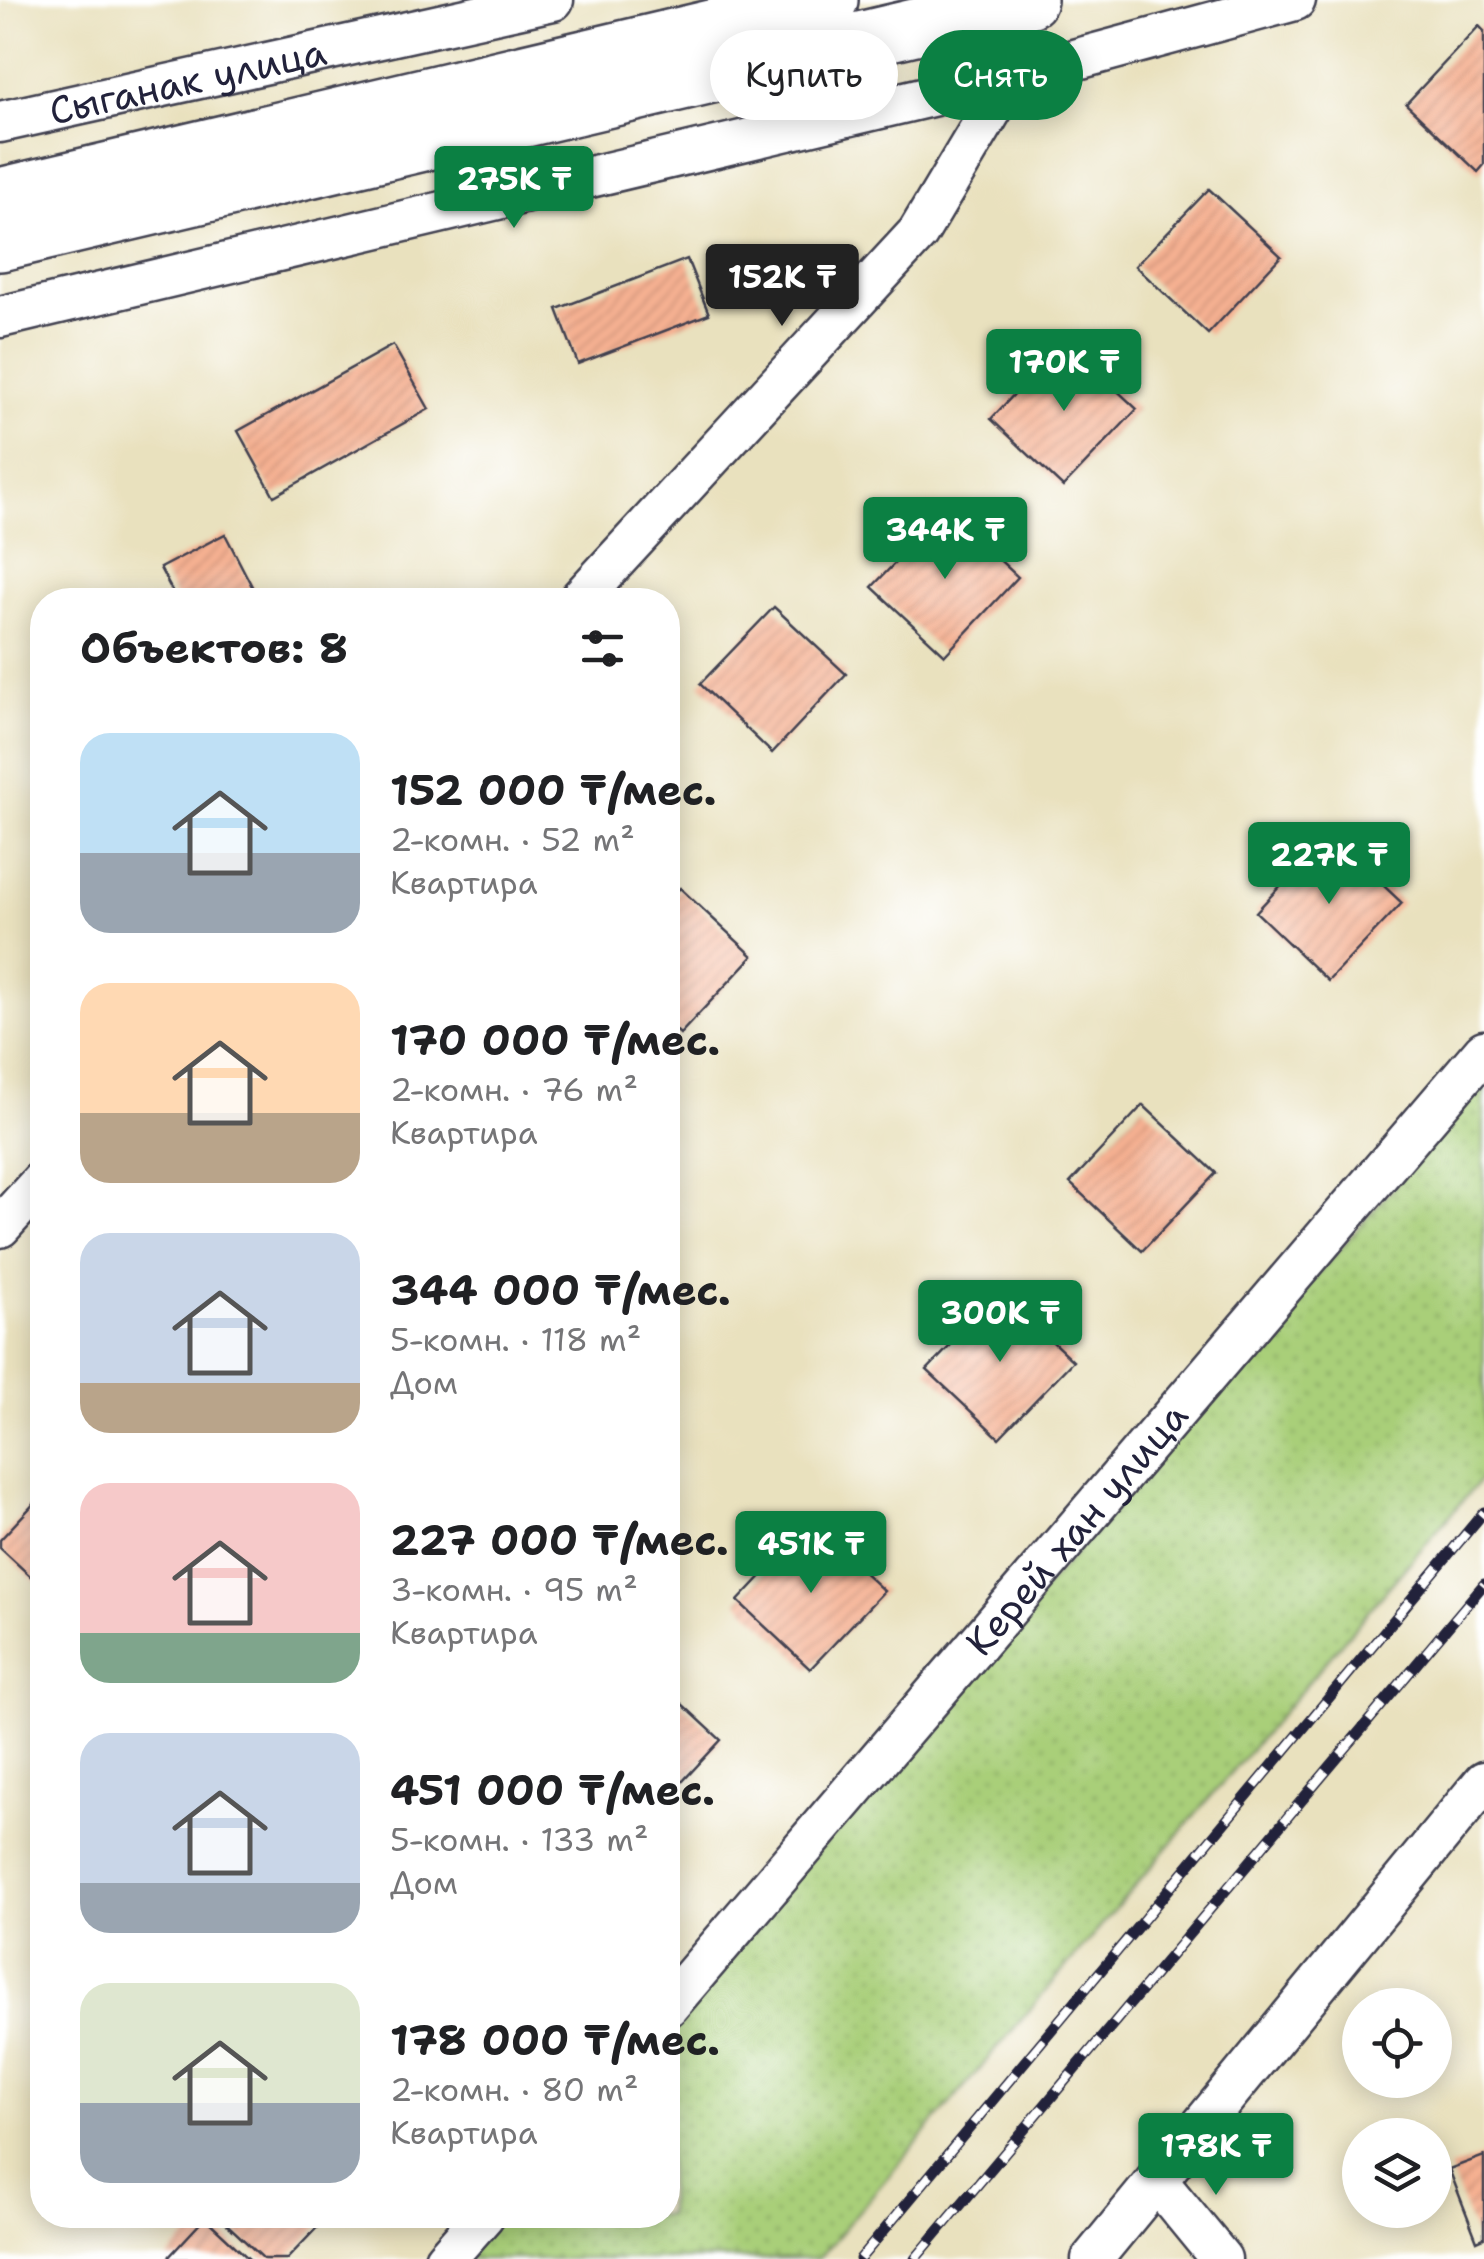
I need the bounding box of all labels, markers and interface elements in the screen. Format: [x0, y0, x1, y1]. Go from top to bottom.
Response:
street label: Сыганак улица [44, 25, 331, 136]
chip: Купить [710, 30, 898, 120]
chip: Снять [918, 30, 1083, 120]
pin: 275K ₸ [433, 146, 595, 231]
text: 275K ₸ [456, 157, 572, 200]
pin: 152K ₸ [701, 244, 863, 329]
text: 152K ₸ [728, 255, 836, 298]
pin: 170K ₸ [983, 329, 1145, 414]
text: 170K ₸ [1008, 340, 1120, 383]
pin: 344K ₸ [864, 497, 1026, 582]
text: 344K ₸ [885, 508, 1005, 551]
text: Объектов: 8 [80, 620, 348, 676]
icon: filters [575, 621, 630, 676]
text: 152 000 ₸/мес. [390, 762, 716, 818]
icon: home [160, 773, 280, 893]
text: 2-комн. · 52 m² [390, 818, 635, 861]
pin: 227K ₸ [1248, 822, 1410, 907]
text: 227K ₸ [1270, 833, 1388, 876]
text: Квартира [390, 861, 538, 904]
text: 170 000 ₸/мес. [390, 1012, 720, 1068]
icon: home [160, 1023, 280, 1143]
text: 2-комн. · 76 m² [390, 1068, 638, 1111]
text: Квартира [390, 1111, 538, 1154]
text: 344 000 ₸/мес. [390, 1262, 731, 1318]
icon: home [160, 1273, 280, 1393]
pin: 300K ₸ [919, 1280, 1081, 1365]
text: 300K ₸ [940, 1291, 1060, 1334]
text: 5-комн. · 118 m² [390, 1318, 641, 1361]
text: Дом [390, 1361, 458, 1404]
street label: Керей хан улица [953, 1391, 1199, 1666]
pin: 451K ₸ [730, 1511, 892, 1596]
text: 227 000 ₸/мес. [390, 1512, 729, 1568]
text: 451K ₸ [757, 1522, 865, 1565]
icon: home [160, 1523, 280, 1643]
text: 3-комн. · 95 m² [390, 1568, 638, 1611]
text: Квартира [390, 1611, 538, 1654]
text: 451 000 ₸/мес. [390, 1762, 715, 1818]
icon: home [160, 1773, 280, 1893]
text: 5-комн. · 133 m² [390, 1818, 648, 1861]
text: Дом [390, 1861, 458, 1904]
map controls [1342, 1988, 1452, 2228]
button: locate [1342, 1988, 1452, 2098]
text: 178 000 ₸/мес. [390, 2012, 720, 2068]
icon: home [160, 2023, 280, 2143]
text: 2-комн. · 80 m² [390, 2068, 639, 2111]
text: Квартира [390, 2111, 538, 2154]
pin: 178K ₸ [1135, 2113, 1297, 2198]
button: layers [1342, 2118, 1452, 2228]
text: 178K ₸ [1160, 2124, 1272, 2167]

